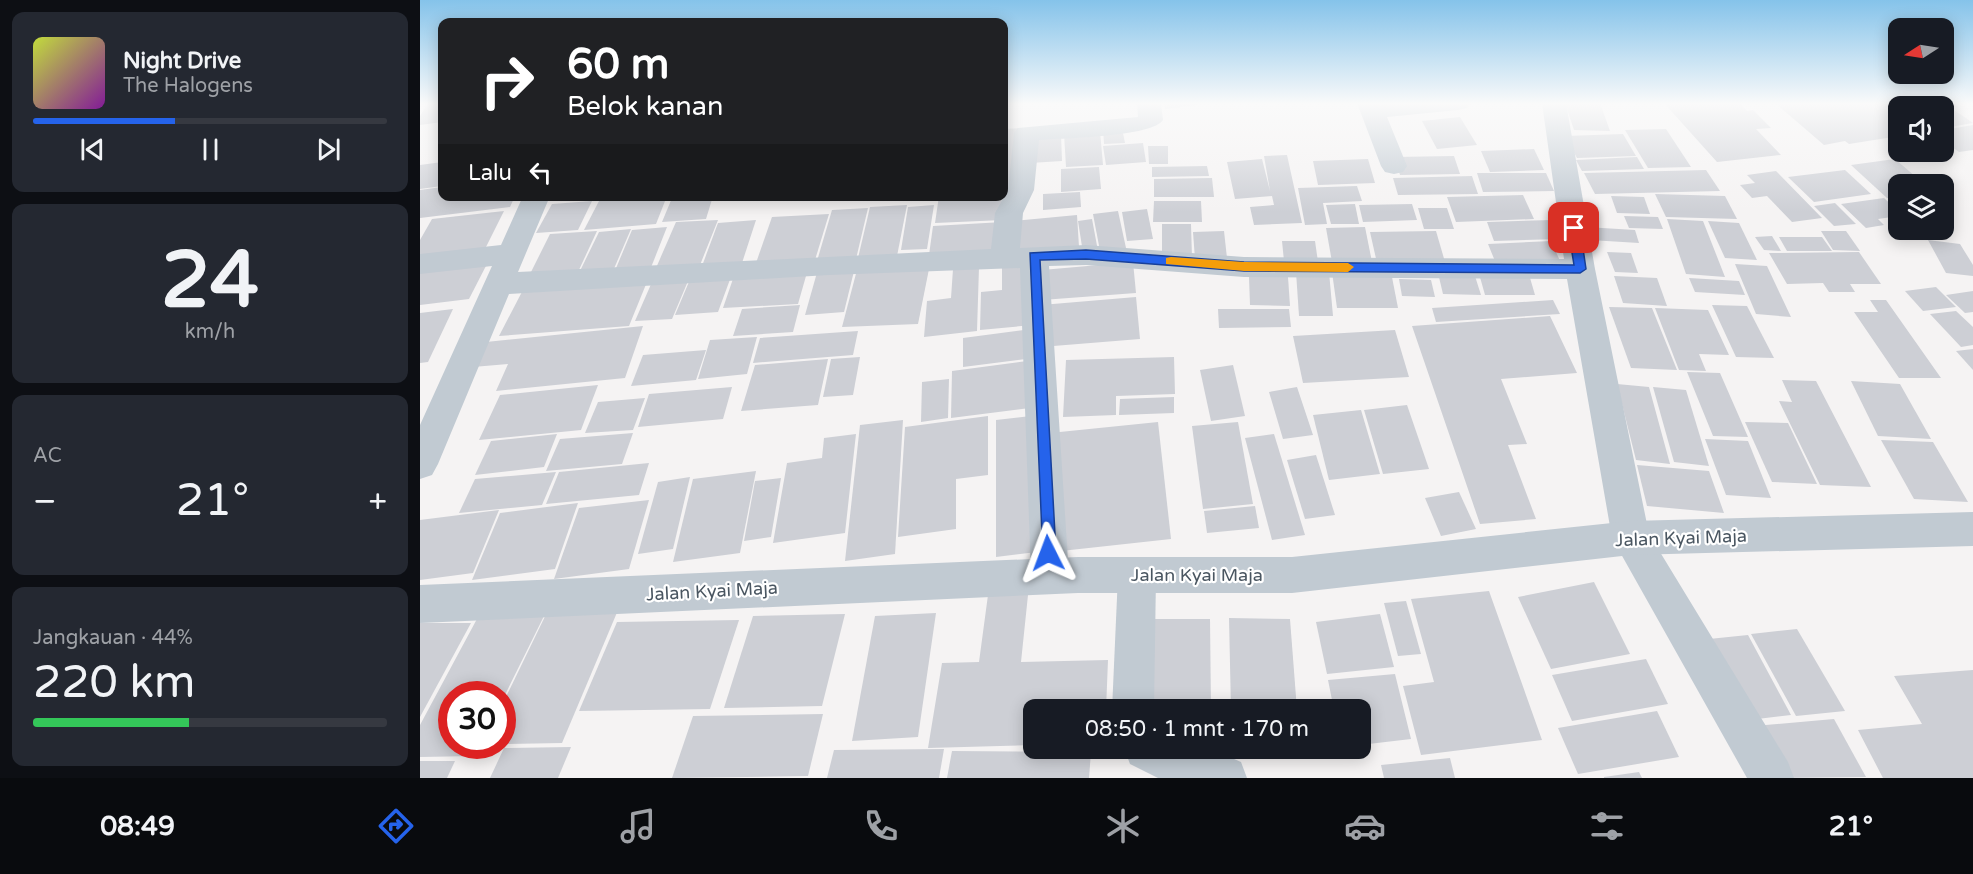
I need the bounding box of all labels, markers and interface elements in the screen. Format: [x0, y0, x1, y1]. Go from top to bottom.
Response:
north arrow [1888, 18, 1954, 84]
map controls [1888, 18, 1954, 240]
text: 60 m [567, 39, 669, 90]
icon: right [468, 42, 546, 120]
text: Night Drive [123, 48, 241, 74]
text: The Halogens [123, 74, 253, 98]
text: Belok kanan [567, 90, 723, 123]
button: sound [1888, 96, 1954, 162]
icon: previous [76, 133, 109, 166]
icon: pause [194, 133, 227, 166]
icon: next [312, 133, 345, 166]
icon: left [524, 156, 557, 189]
text: Lalu [468, 160, 512, 186]
button: layers [1888, 174, 1954, 240]
pin [1548, 202, 1599, 253]
icon: arrive [1557, 211, 1590, 244]
text: 24 [161, 234, 259, 328]
text: km/h [185, 320, 235, 344]
text: AC [33, 444, 62, 468]
text: 21° [176, 474, 249, 528]
text: − [33, 482, 57, 521]
text: + [368, 482, 387, 521]
position arrow [1016, 521, 1080, 585]
street label: Jalan Kyai Maja [1615, 525, 1747, 551]
street label: Jalan Kyai Maja [1131, 564, 1263, 586]
street label: Jalan Kyai Maja [646, 577, 778, 605]
text: Jangkauan · 44% [33, 626, 193, 650]
text: 220 km [33, 656, 195, 710]
speed limit sign: 30 [438, 681, 516, 759]
text: 08:50 · 1 mnt · 170 m [1085, 716, 1309, 742]
icon: directions [375, 805, 417, 847]
icon: music [617, 805, 659, 847]
icon: phone [860, 805, 902, 847]
icon: climate [1102, 805, 1144, 847]
icon: car [1344, 805, 1386, 847]
icon: filters [1586, 805, 1628, 847]
text: 08:49 [100, 810, 175, 843]
text: 21° [1829, 810, 1873, 843]

